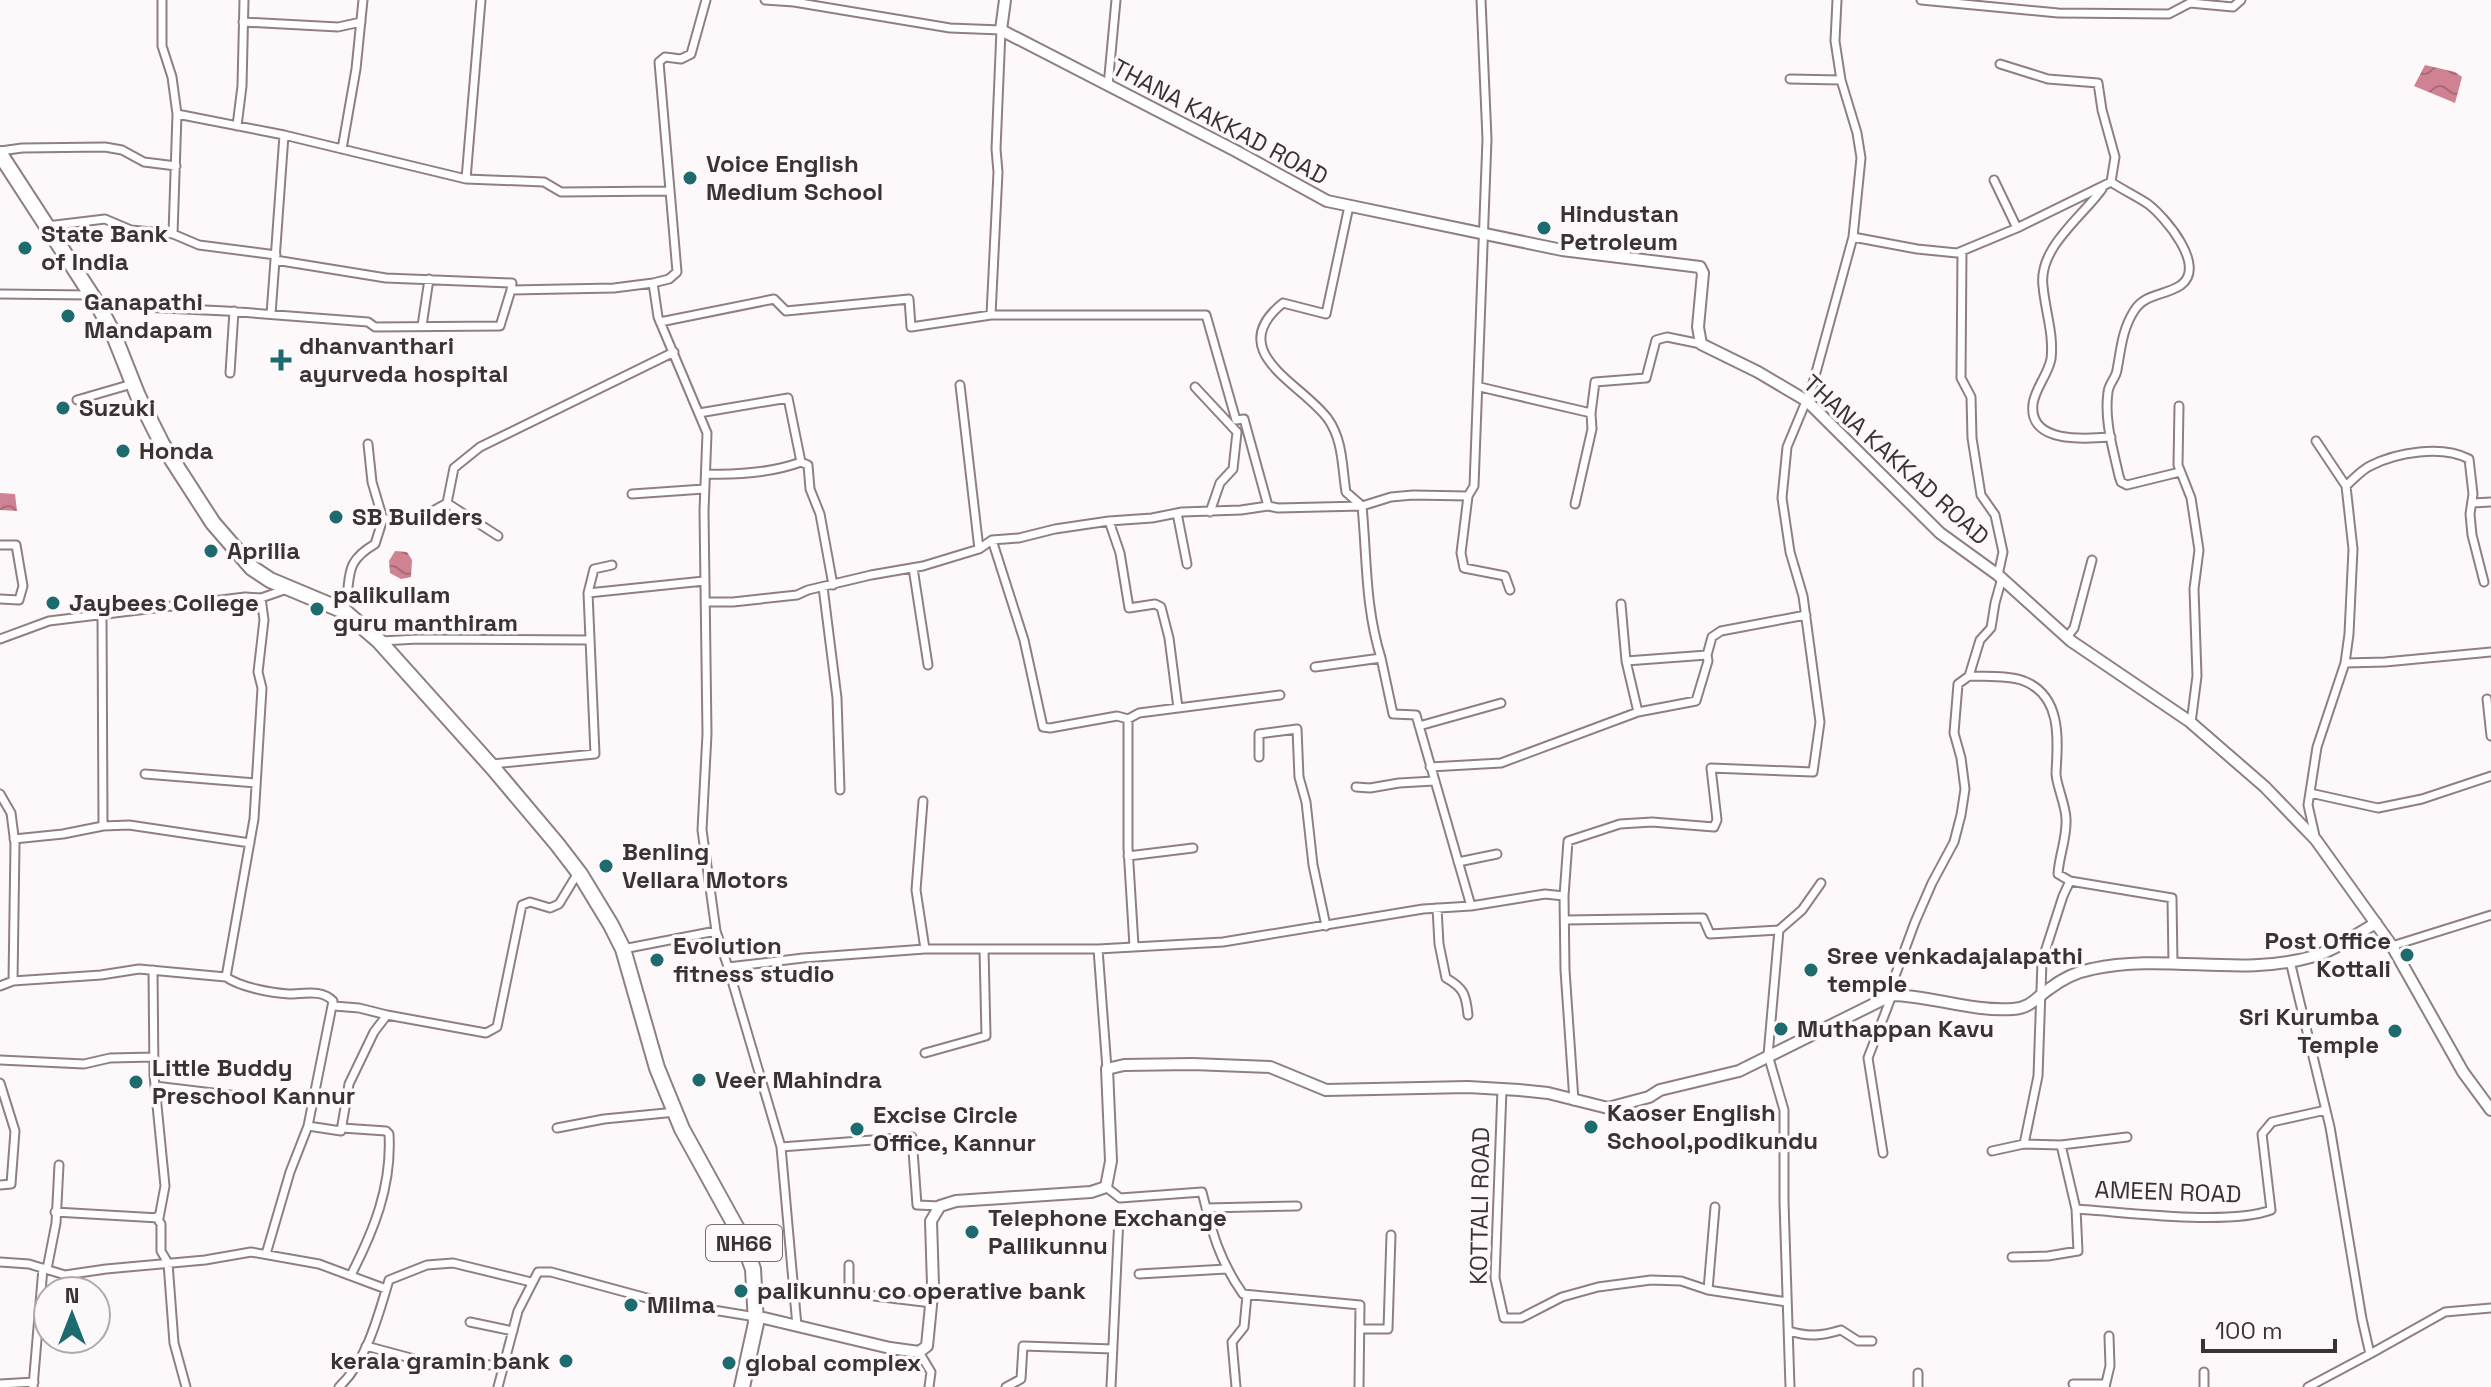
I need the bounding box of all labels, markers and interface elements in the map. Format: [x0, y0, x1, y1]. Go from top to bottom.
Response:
street label: THANA KAKKAD ROAD [1107, 52, 1334, 192]
place label: Voice English Medium School [706, 148, 883, 207]
marker: Voice English Medium School [681, 169, 699, 187]
place label: Hindustan Petroleum [1560, 198, 1679, 257]
place label: State Bank of India [41, 218, 169, 277]
marker: Hindustan Petroleum [1535, 219, 1553, 237]
marker: State Bank of India [16, 239, 34, 257]
place label: Ganapathi Mandapam [84, 286, 213, 345]
marker: Ganapathi Mandapam [59, 307, 77, 325]
place label: dhanvanthari ayurveda hospital [299, 330, 509, 389]
marker: dhanvanthari ayurveda hospital [270, 349, 292, 371]
street label: THANA KAKKAD ROAD [1797, 368, 1996, 551]
place label: Suzuki [79, 392, 155, 423]
marker: Suzuki [54, 399, 72, 417]
place label: Honda [139, 435, 214, 466]
marker: Honda [114, 442, 132, 460]
place label: SB Builders [352, 501, 483, 532]
marker: SB Builders [327, 508, 345, 526]
place label: Aprilia [227, 535, 300, 566]
marker: Aprilia [202, 542, 220, 560]
place label: palikullam guru manthiram [333, 579, 518, 638]
place label: Jaybees College [69, 587, 259, 618]
marker: Jaybees College [44, 594, 62, 612]
marker: palikullam guru manthiram [308, 600, 326, 618]
place label: Benling Vellara Motors [622, 836, 788, 895]
marker: Benling Vellara Motors [597, 857, 615, 875]
place label: Post Office Kottali [2265, 925, 2391, 984]
place label: Evolution fitness studio [673, 930, 834, 989]
place label: Sree venkadajalapathi temple [1827, 940, 2083, 999]
marker: Post Office Kottali [2398, 946, 2416, 964]
marker: Evolution fitness studio [648, 951, 666, 969]
marker: Sree venkadajalapathi temple [1802, 961, 1820, 979]
place label: Sri Kurumba Temple [2239, 1001, 2379, 1060]
place label: Muthappan Kavu [1797, 1013, 1994, 1044]
marker: Muthappan Kavu [1772, 1020, 1790, 1038]
marker: Sri Kurumba Temple [2386, 1022, 2404, 1040]
place label: Little Buddy Preschool Kannur [152, 1052, 355, 1111]
place label: Veer Mahindra [715, 1064, 882, 1095]
marker: Veer Mahindra [690, 1071, 708, 1089]
marker: Little Buddy Preschool Kannur [127, 1073, 145, 1091]
place label: Kaoser English School,podikundu [1607, 1097, 1818, 1156]
place label: Excise Circle Office, Kannur [873, 1099, 1036, 1158]
marker: Kaoser English School,podikundu [1582, 1118, 1600, 1136]
marker: Excise Circle Office, Kannur [848, 1120, 866, 1138]
street label: KOTTALI ROAD [1463, 1127, 1496, 1285]
street label: AMEEN ROAD [2094, 1173, 2242, 1210]
place label: Telephone Exchange Pallikunnu [988, 1202, 1227, 1261]
marker: Telephone Exchange Pallikunnu [963, 1223, 981, 1241]
road number: NH66 [706, 1225, 782, 1261]
north arrow [32, 1275, 112, 1355]
place label: palikunnu co operative bank [757, 1275, 1087, 1306]
text: N [65, 1281, 79, 1309]
marker: palikunnu co operative bank [732, 1282, 750, 1300]
place label: Milma [647, 1289, 715, 1320]
marker: Milma [622, 1296, 640, 1314]
scale bar [2203, 1303, 2335, 1353]
text: 100 m [2215, 1315, 2283, 1346]
place label: kerala gramin bank [330, 1345, 550, 1376]
place label: global complex [745, 1347, 921, 1378]
marker: kerala gramin bank [557, 1352, 575, 1370]
marker: global complex [720, 1354, 738, 1372]

